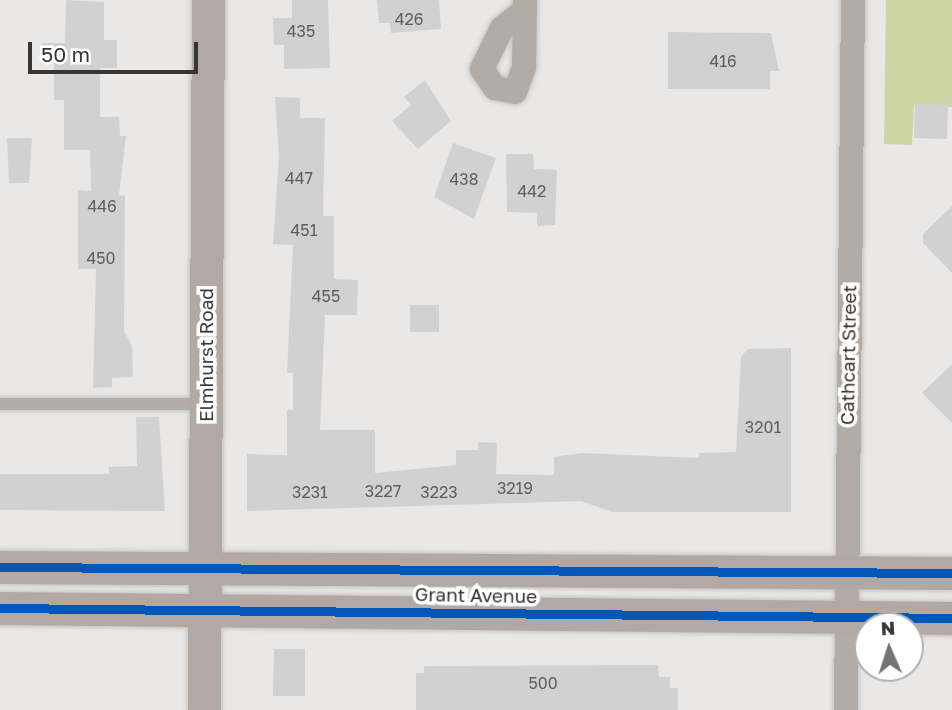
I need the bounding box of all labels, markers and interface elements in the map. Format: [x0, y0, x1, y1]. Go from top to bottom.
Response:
house number: 426 [395, 9, 423, 29]
house number: 435 [287, 21, 315, 41]
scale bar [32, 28, 201, 72]
text: 50 m [41, 41, 90, 67]
house number: 416 [709, 51, 737, 71]
house number: 447 [285, 168, 313, 188]
house number: 438 [450, 169, 478, 189]
house number: 442 [518, 181, 546, 201]
house number: 446 [87, 196, 117, 216]
house number: 451 [291, 220, 317, 240]
house number: 450 [87, 248, 115, 268]
street label: Cathcart Street [835, 285, 861, 425]
house number: 455 [312, 286, 340, 306]
street label: Elmhurst Road [195, 288, 217, 422]
house number: 3201 [745, 417, 781, 437]
house number: 3219 [497, 478, 533, 498]
house number: 3227 [365, 481, 401, 501]
house number: 3231 [292, 482, 328, 502]
house number: 3223 [420, 482, 458, 502]
street label: Grant Avenue [415, 583, 537, 607]
north arrow [854, 612, 924, 682]
text: N [880, 616, 896, 639]
house number: 500 [528, 673, 558, 693]

